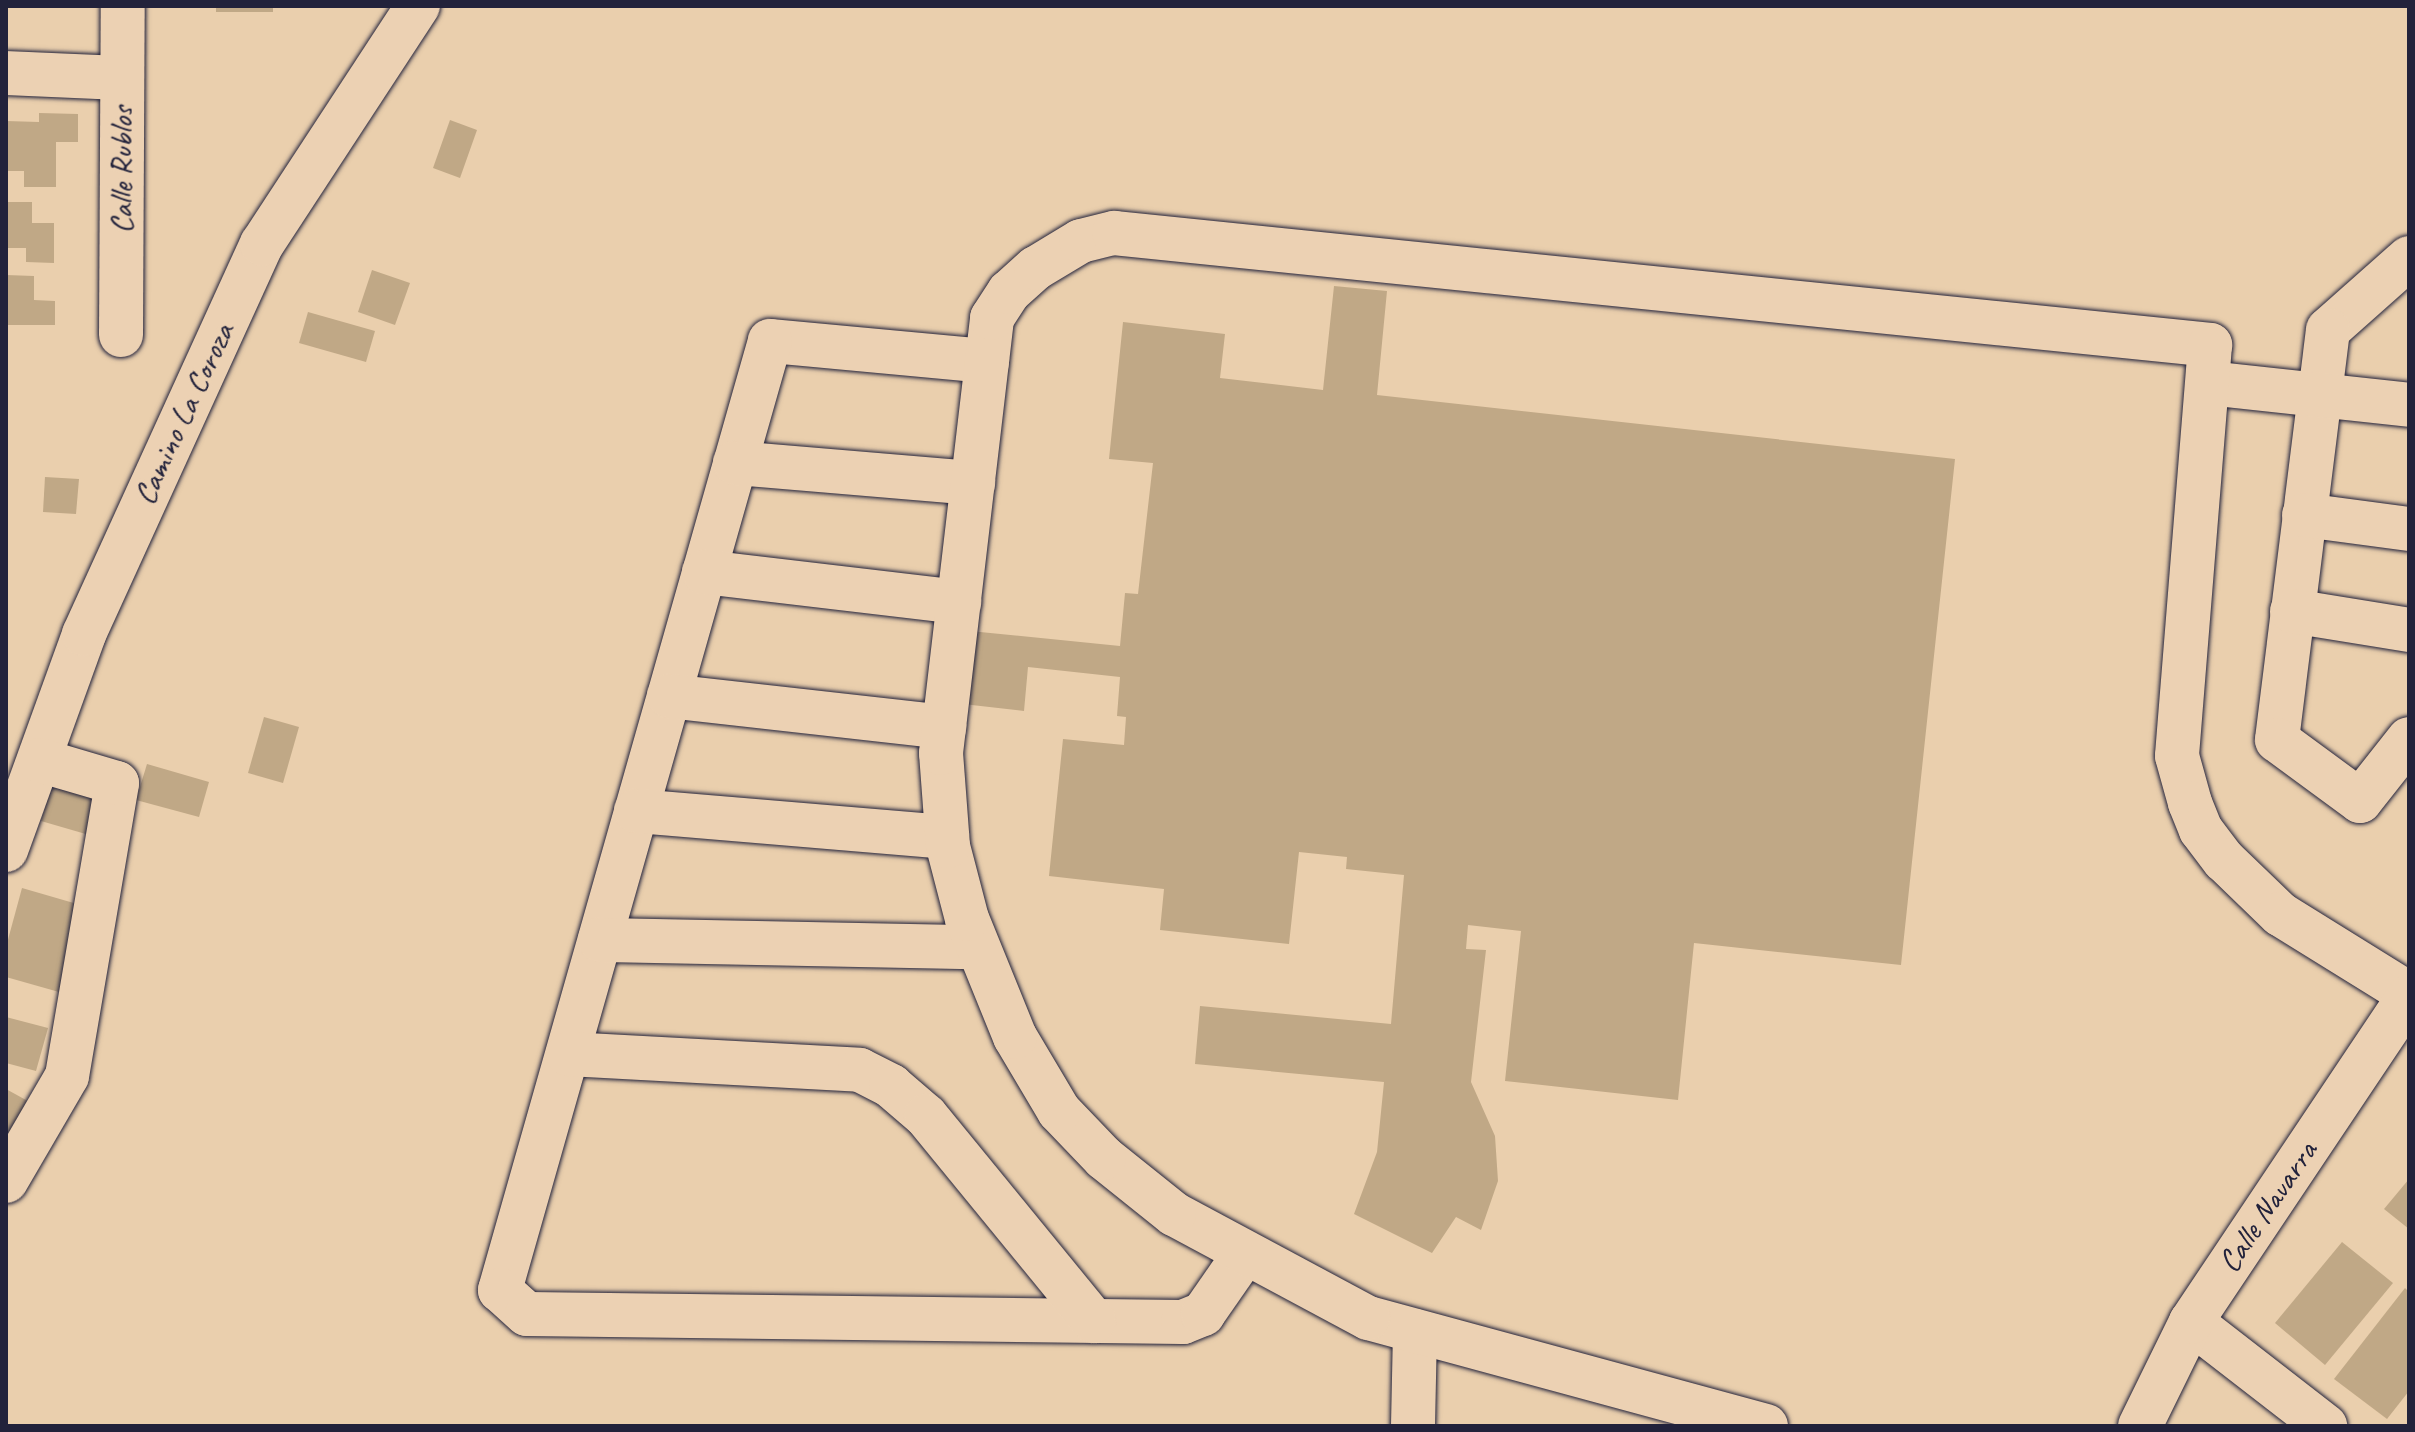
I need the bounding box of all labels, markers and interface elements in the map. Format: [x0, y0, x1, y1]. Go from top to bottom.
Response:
street label: Calle Rublos [103, 106, 141, 234]
street label: Camino La Coroza [126, 318, 242, 510]
street label: Calle Navarra [2210, 1134, 2326, 1280]

